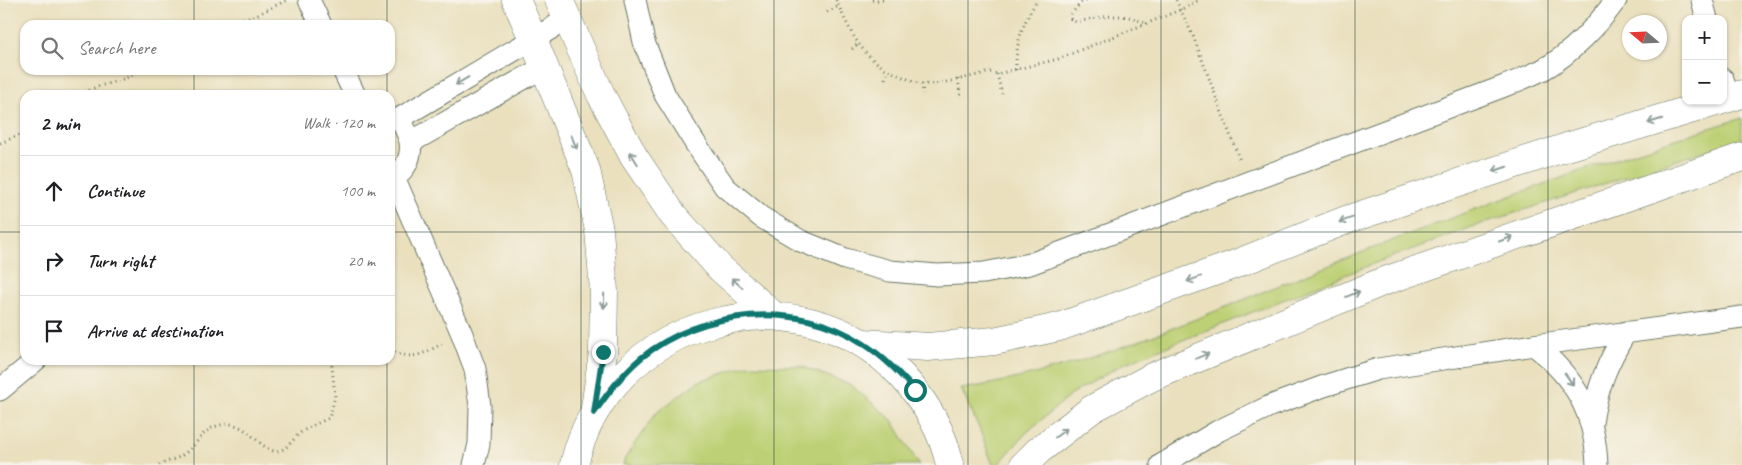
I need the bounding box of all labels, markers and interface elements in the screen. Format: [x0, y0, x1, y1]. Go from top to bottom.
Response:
north arrow [1622, 15, 1667, 60]
map controls [1682, 15, 1727, 105]
button: + [1682, 15, 1727, 60]
search box [20, 20, 395, 75]
icon: search [38, 34, 66, 62]
text: Search here [78, 36, 155, 60]
button: − [1682, 60, 1727, 105]
one-way arrow [455, 76, 470, 86]
text: 2 min [40, 110, 80, 136]
text: Walk · 120 m [303, 113, 375, 133]
one-way arrow [1648, 116, 1664, 126]
one-way arrow [570, 134, 580, 149]
one-way arrow [629, 151, 639, 165]
one-way arrow [1493, 165, 1509, 175]
icon: ahead [40, 177, 68, 205]
text: Continue [87, 179, 144, 203]
text: 100 m [341, 181, 375, 201]
one-way arrow [1339, 216, 1354, 225]
one-way arrow [1497, 234, 1513, 243]
icon: right [40, 247, 68, 275]
text: Turn right [87, 249, 154, 273]
text: 20 m [348, 251, 375, 271]
one-way arrow [1187, 275, 1203, 284]
one-way arrow [730, 277, 743, 289]
one-way arrow [1345, 288, 1360, 298]
one-way arrow [599, 292, 609, 309]
icon: arrive [40, 317, 68, 345]
text: Arrive at destination [87, 319, 223, 343]
route end [592, 341, 615, 364]
one-way arrow [1194, 350, 1209, 360]
one-way arrow [1563, 372, 1574, 385]
route start [904, 379, 927, 402]
one-way arrow [1054, 428, 1067, 439]

